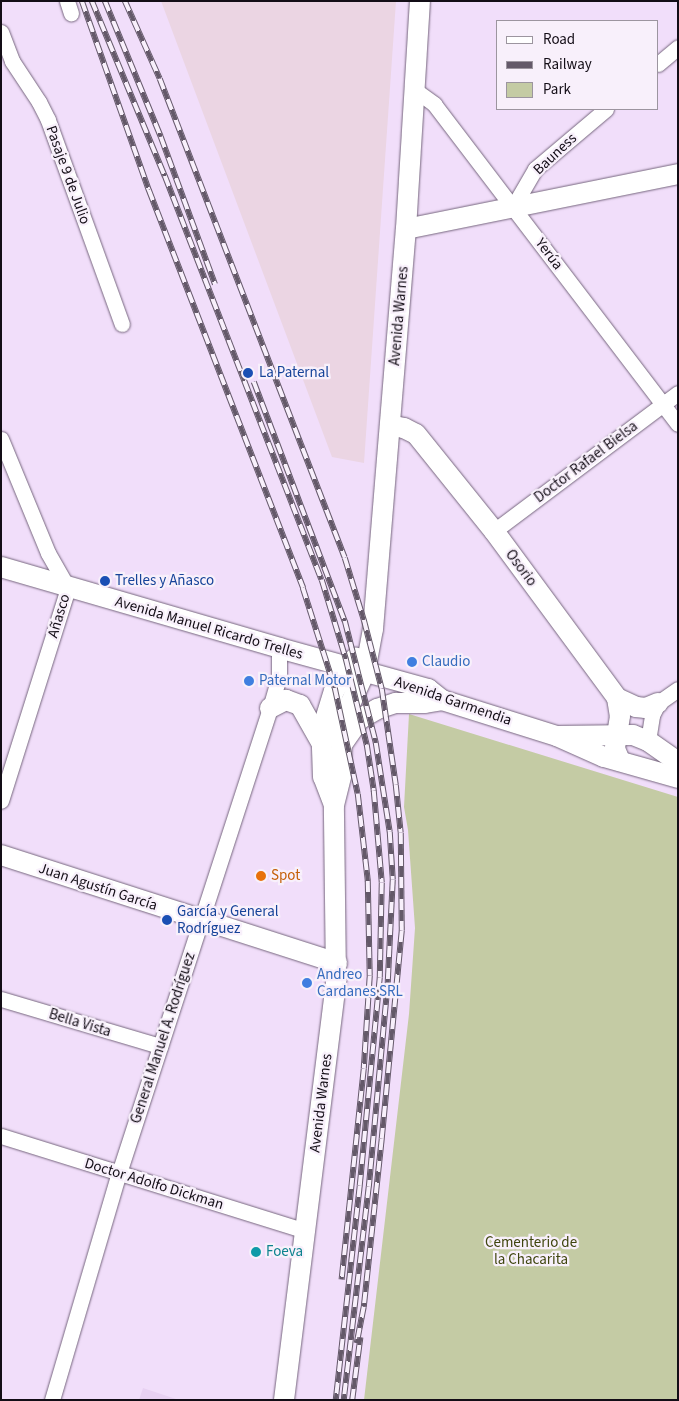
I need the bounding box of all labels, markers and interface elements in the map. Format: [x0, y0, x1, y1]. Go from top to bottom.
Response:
legend [497, 20, 659, 110]
text: Road [543, 29, 575, 50]
text: Railway [543, 54, 592, 75]
text: Park [543, 79, 571, 100]
street label: Pasaje 9 de Julio [42, 123, 94, 227]
street label: Bauness [530, 129, 580, 179]
street label: Yerúa [531, 235, 567, 273]
street label: Avenida Warnes [386, 266, 412, 366]
place label: La Paternal [259, 364, 329, 382]
marker: La Paternal [241, 366, 255, 380]
street label: Doctor Rafael Bielsa [531, 417, 641, 507]
street label: Osorio [501, 546, 541, 590]
place label: Trelles y Añasco [115, 572, 214, 590]
marker: Trelles y Añasco [99, 575, 111, 587]
street label: Añasco [44, 592, 74, 640]
street label: Avenida Manuel Ricardo Trelles [113, 593, 305, 663]
place label: Claudio [422, 653, 470, 671]
marker: Claudio [406, 656, 418, 668]
place label: Paternal Motor [259, 672, 351, 690]
street label: Avenida Garmendia [392, 672, 514, 730]
marker: Paternal Motor [243, 675, 255, 687]
street label: Juan Agustín García [36, 859, 160, 915]
place label: Spot [271, 867, 300, 885]
marker: Spot [255, 870, 267, 882]
place label: García y General Rodríguez [177, 902, 279, 937]
marker: García y General Rodríguez [161, 914, 173, 926]
street label: General Manuel A. Rodríguez [127, 950, 199, 1126]
place label: Andreo Cardanes SRL [317, 965, 403, 1000]
marker: Andreo Cardanes SRL [301, 977, 313, 989]
street label: Bella Vista [47, 1005, 113, 1041]
street label: Avenida Warnes [306, 1053, 336, 1153]
street label: Doctor Adolfo Dickman [82, 1154, 226, 1214]
park label: Cementerio de la Chacarita [485, 1233, 577, 1268]
place label: Foeva [266, 1243, 303, 1261]
marker: Foeva [250, 1246, 262, 1258]

